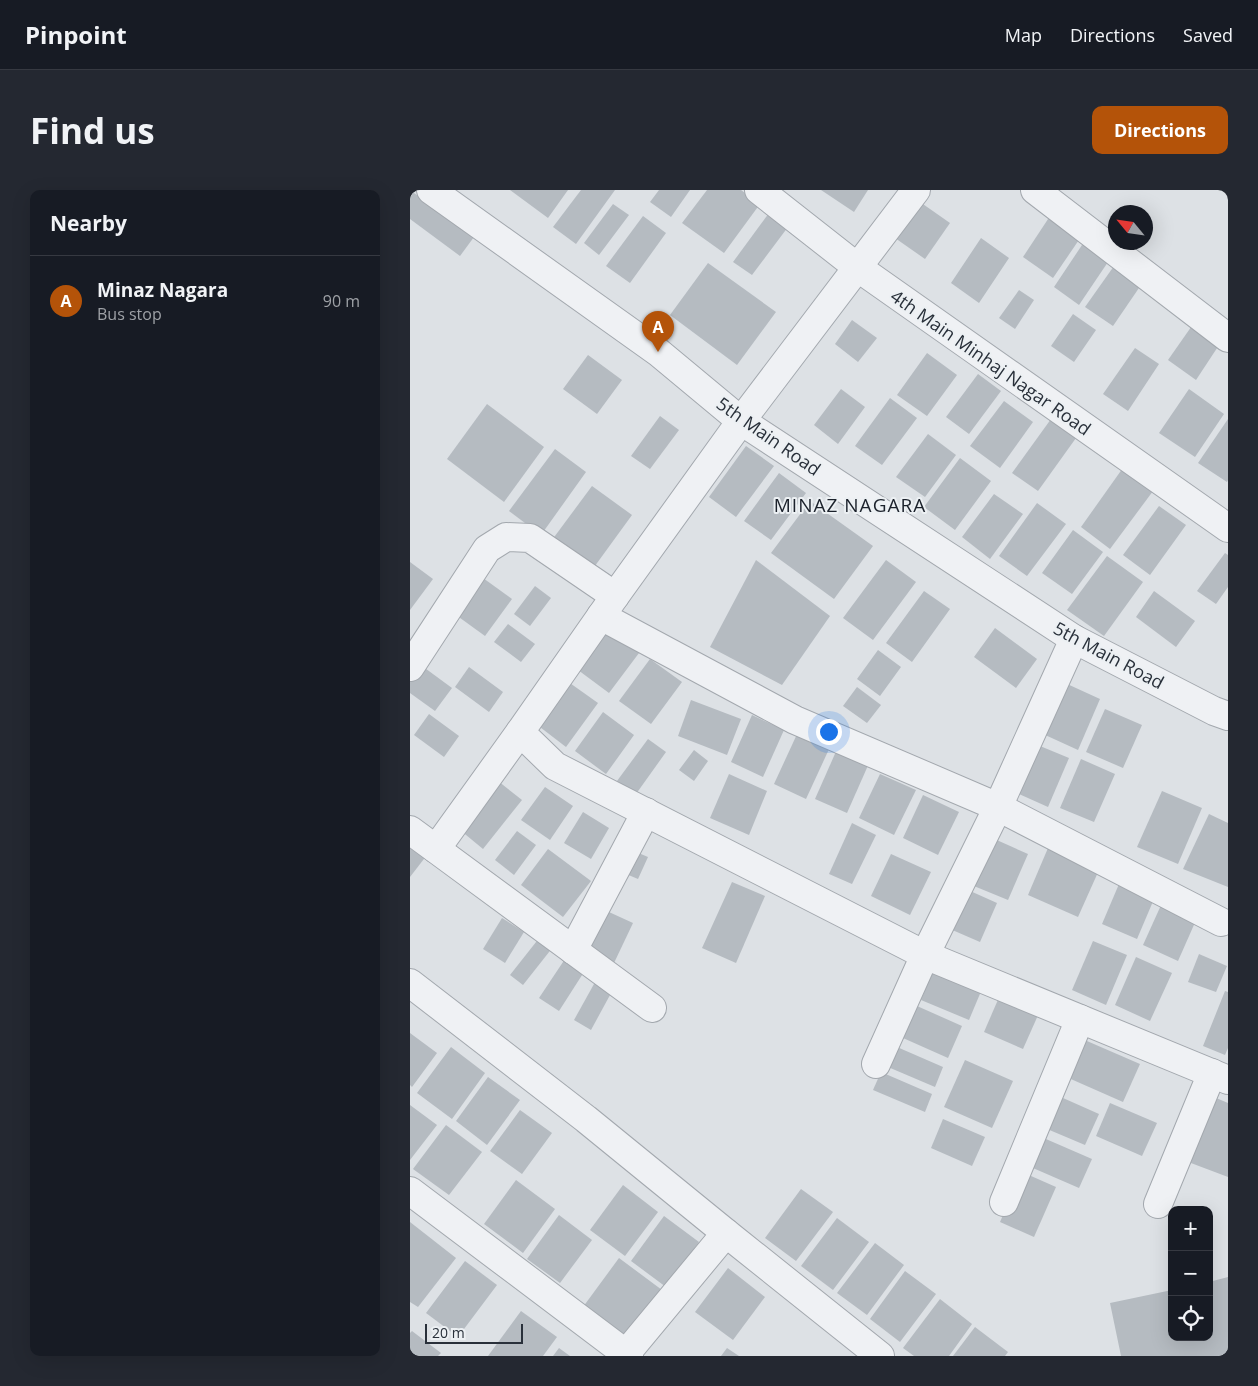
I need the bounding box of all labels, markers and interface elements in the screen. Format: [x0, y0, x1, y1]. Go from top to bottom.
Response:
text: Pinpoint [25, 18, 127, 51]
text: Map [1005, 23, 1042, 47]
text: Directions [1070, 23, 1155, 47]
text: Saved [1183, 23, 1233, 47]
button: Directions [1092, 106, 1228, 154]
text: Find us [30, 107, 155, 154]
north arrow [1108, 205, 1153, 250]
text: Nearby [50, 209, 127, 237]
text: Minaz Nagara [97, 277, 228, 303]
street label: 4th Main Minhaj Nagar Road [886, 284, 1096, 440]
text: A [60, 290, 72, 312]
text: 90 m [323, 290, 360, 312]
text: Bus stop [97, 303, 162, 325]
pin: A [642, 311, 674, 352]
street label: 5th Main Road [712, 391, 826, 481]
district label: MINAZ NAGARA [774, 492, 926, 518]
street label: 5th Main Road [1050, 616, 1168, 694]
your location [816, 719, 842, 745]
map controls [1168, 1206, 1213, 1341]
button: + [1168, 1206, 1213, 1251]
button: − [1168, 1251, 1213, 1296]
button: locate [1168, 1296, 1213, 1341]
scale bar [425, 1321, 522, 1344]
text: 20 m [432, 1323, 465, 1342]

